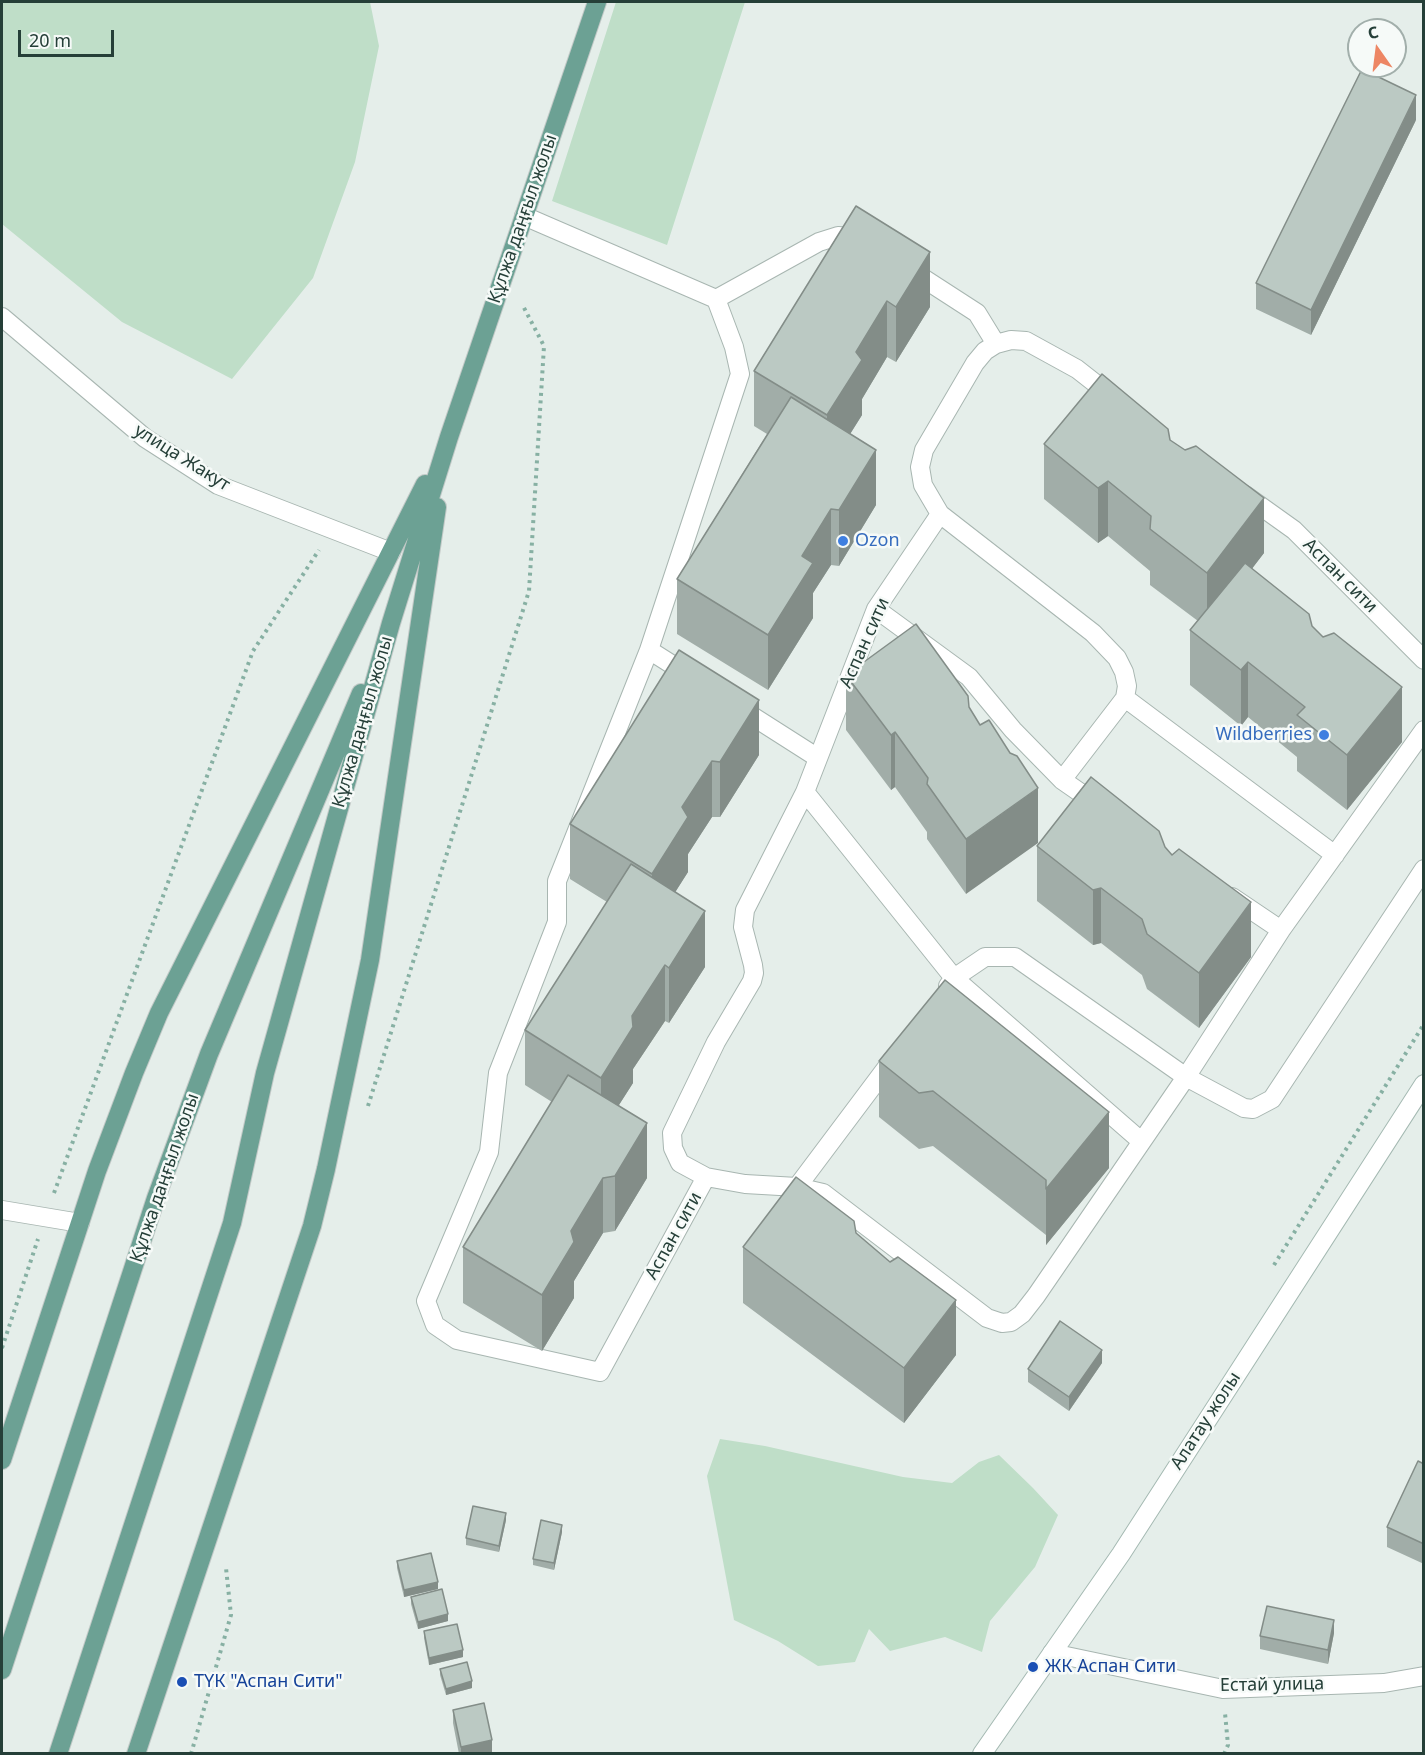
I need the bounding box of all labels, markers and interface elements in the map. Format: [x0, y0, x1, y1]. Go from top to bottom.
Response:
scale bar [21, 18, 117, 56]
north arrow [1347, 18, 1407, 78]
text: С [1365, 21, 1381, 44]
text: 20 m [29, 28, 71, 52]
street label: Құлжа даңғыл жолы [484, 132, 562, 306]
street label: улица Жакут [130, 420, 234, 496]
place label: Ozon [855, 530, 900, 552]
marker: Ozon [836, 534, 850, 548]
street label: Аспан сити [1298, 534, 1382, 618]
street label: Аспан сити [836, 595, 894, 691]
street label: Құлжа даңғыл жолы [328, 634, 398, 810]
place label: Wildberries [1215, 724, 1312, 746]
marker: Wildberries [1317, 728, 1331, 742]
street label: Құлжа даңғыл жолы [126, 1091, 204, 1265]
street label: Аспан сити [641, 1189, 707, 1283]
street label: Алатау жолы [1166, 1368, 1246, 1474]
place label: ЖК Аспан Сити [1045, 1656, 1176, 1678]
marker: ЖК Аспан Сити [1026, 1660, 1040, 1674]
place label: ТҮК "Аспан Сити" [194, 1671, 343, 1693]
street label: Естай улица [1220, 1673, 1324, 1697]
marker: ТҮК "Аспан Сити" [175, 1675, 189, 1689]

